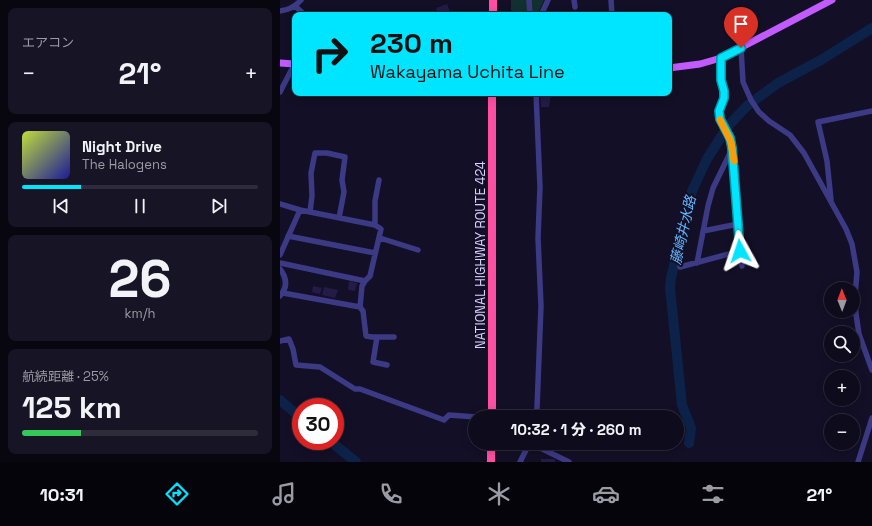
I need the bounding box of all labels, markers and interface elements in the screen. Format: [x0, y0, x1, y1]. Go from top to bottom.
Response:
pin [724, 7.0, 758, 48]
icon: arrive [730, 13, 752, 35]
text: 230 m [370, 25, 453, 61]
icon: right [304, 28, 356, 80]
text: エアコン [22, 34, 74, 51]
text: 21° [118, 54, 162, 93]
text: − [22, 59, 36, 87]
text: + [244, 59, 258, 87]
text: Wakayama Uchita Line [370, 60, 565, 83]
text: Night Drive [82, 137, 162, 156]
text: The Halogens [82, 156, 167, 173]
street label: NATIONAL HIGHWAY ROUTE 424 [472, 161, 489, 349]
water label: 藤崎井水路 [666, 193, 700, 266]
icon: previous [50, 195, 72, 217]
icon: pause [129, 195, 151, 217]
icon: next [208, 195, 230, 217]
position arrow [719, 230, 761, 272]
text: 26 [108, 246, 172, 312]
north arrow [824, 282, 860, 318]
map controls [824, 282, 860, 450]
text: km/h [125, 305, 155, 322]
button: search [824, 326, 860, 362]
text: 航続距離 · 25% [22, 368, 109, 385]
button: + [824, 370, 860, 406]
text: 125 km [22, 388, 122, 427]
speed limit sign: 30 [292, 398, 344, 450]
button: − [824, 414, 860, 450]
text: 10:32 · 1 分 · 260 m [511, 420, 641, 439]
icon: directions [163, 480, 191, 508]
icon: music [270, 480, 298, 508]
icon: phone [377, 480, 405, 508]
icon: climate [485, 480, 513, 508]
icon: car [592, 480, 620, 508]
icon: filters [699, 480, 727, 508]
text: 10:31 [40, 483, 84, 506]
text: 21° [806, 483, 832, 506]

